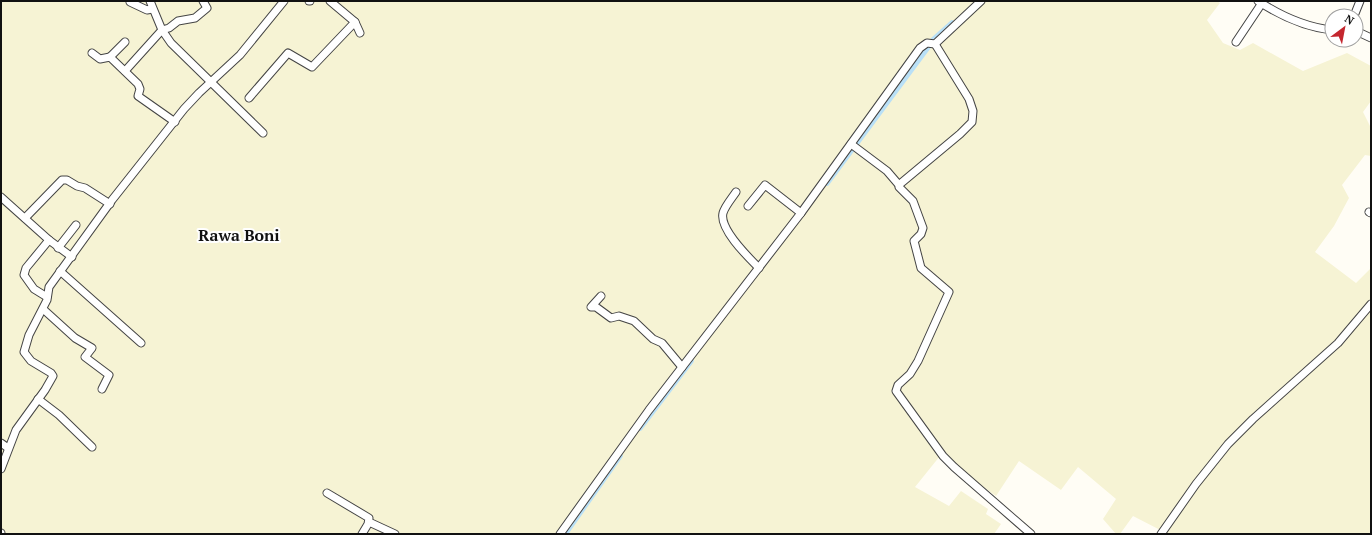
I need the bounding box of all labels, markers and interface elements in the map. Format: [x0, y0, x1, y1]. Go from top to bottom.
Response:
north arrow [1324, 8, 1364, 48]
text: N [1342, 11, 1357, 28]
district label: Rawa Boni [198, 224, 280, 246]

